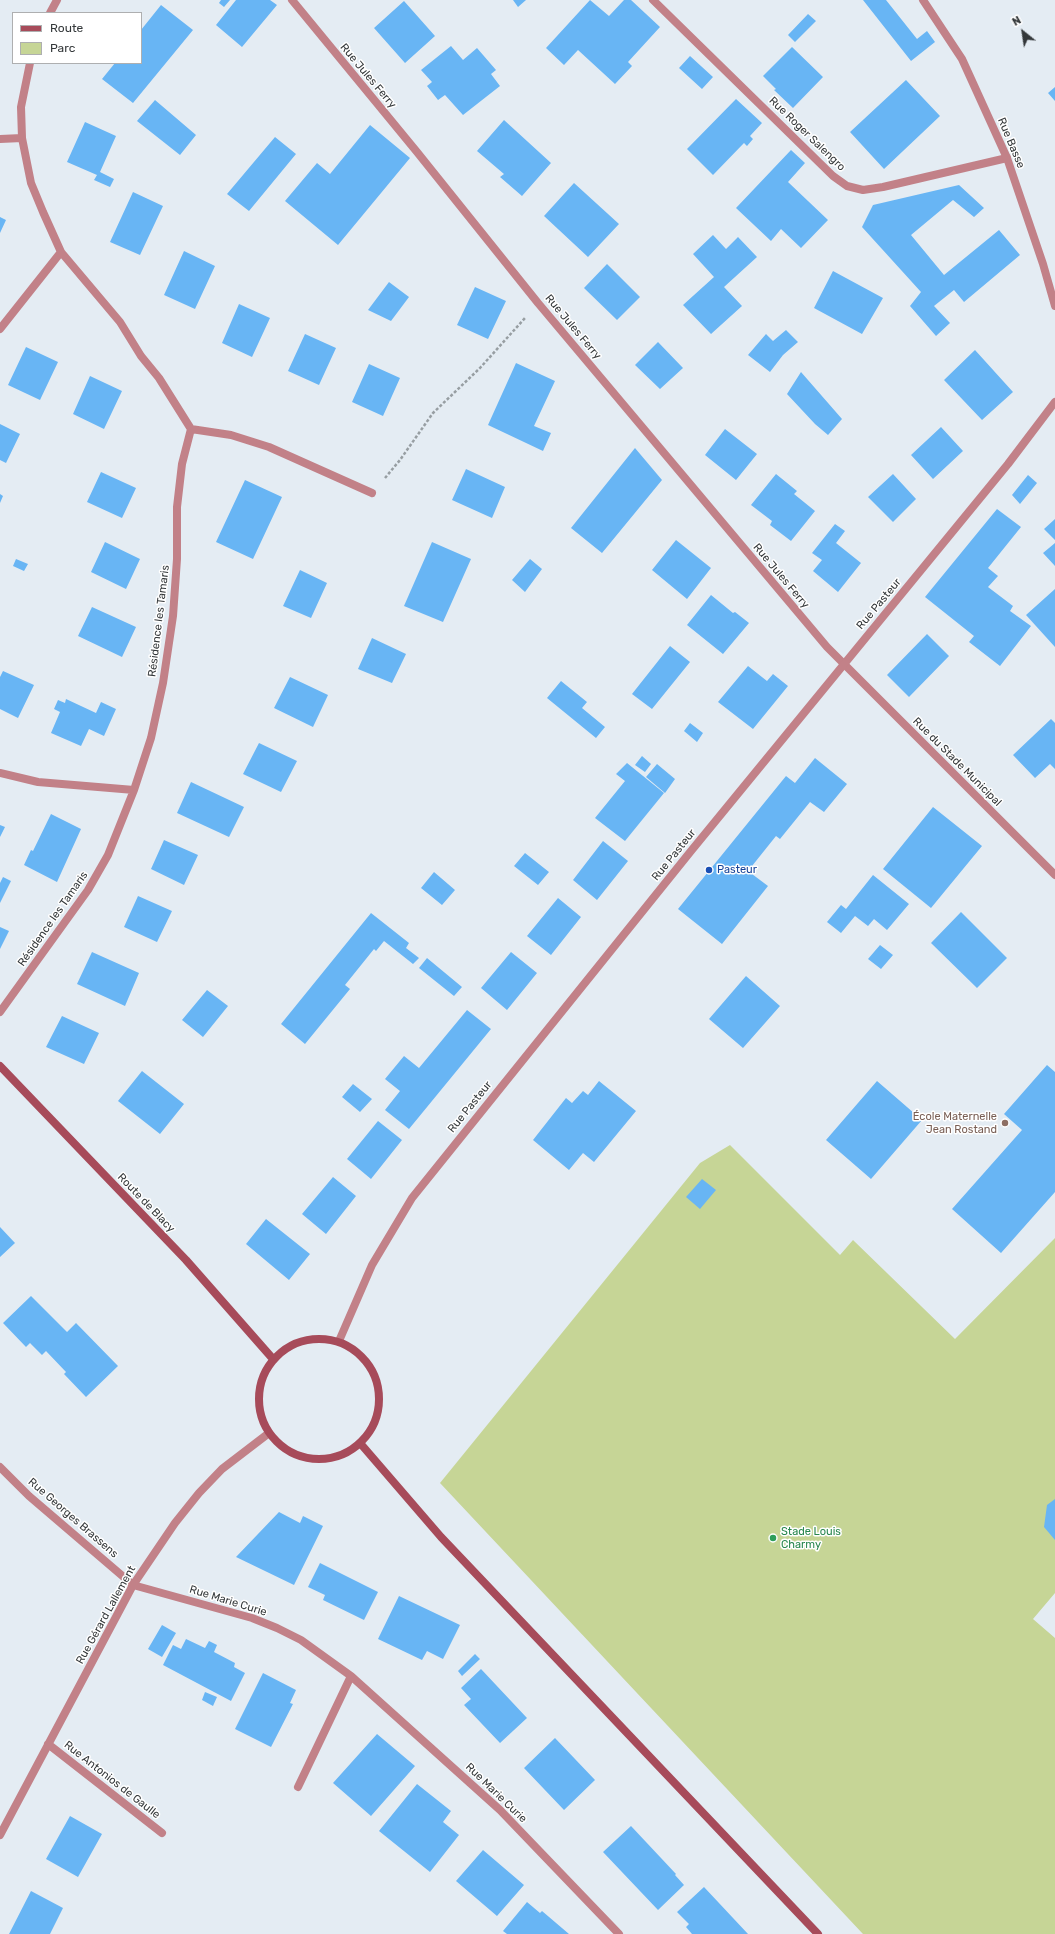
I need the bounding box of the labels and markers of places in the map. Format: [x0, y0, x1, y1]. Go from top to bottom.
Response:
place label: Pasteur [717, 863, 757, 877]
marker: Pasteur [704, 865, 714, 875]
place label: École Maternelle Jean Rostand [913, 1110, 997, 1136]
marker: École Maternelle Jean Rostand [1000, 1118, 1010, 1128]
place label: Stade Louis Charmy [781, 1525, 841, 1551]
marker: Stade Louis Charmy [768, 1533, 778, 1543]

